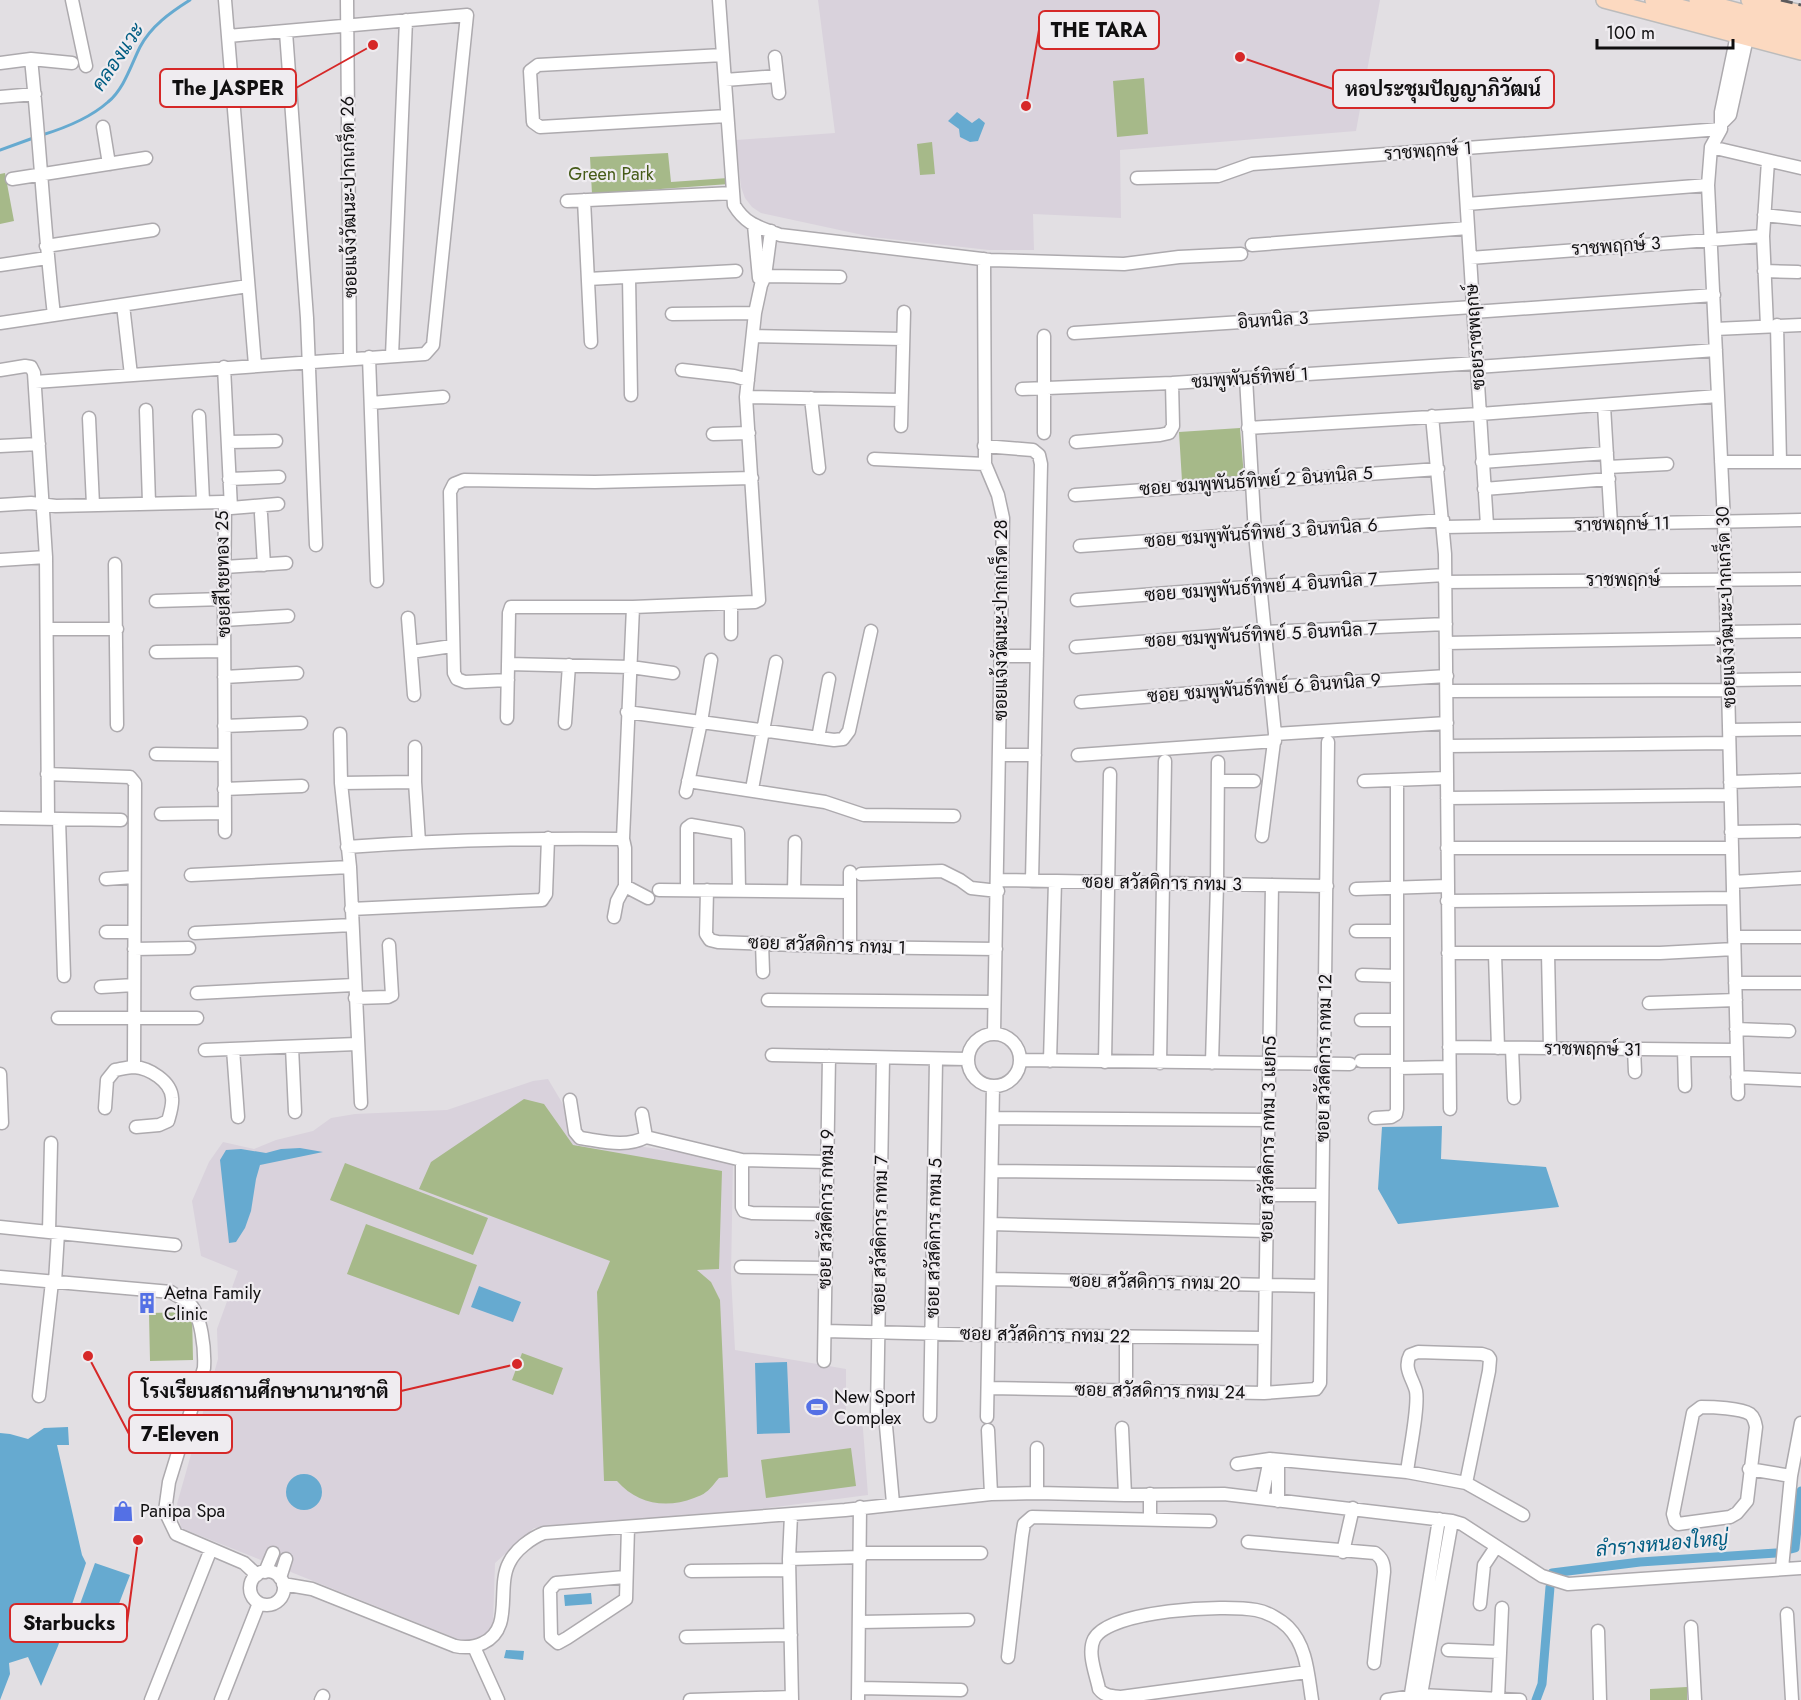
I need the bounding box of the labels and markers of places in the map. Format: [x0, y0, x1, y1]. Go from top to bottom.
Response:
callout: THE TARA [1039, 11, 1159, 49]
callout: The JASPER [160, 69, 296, 107]
callout: หอประชุมปัญญาภิวัฒน์ [1333, 70, 1554, 108]
place label: Aetna Family Clinic [164, 1280, 261, 1327]
building icon: Aetna Family Clinic [135, 1291, 159, 1315]
callout: โรงเรียนสถานศึกษานานาชาติ [129, 1372, 401, 1410]
place label: New Sport Complex [834, 1384, 916, 1431]
sports icon: New Sport Complex [805, 1395, 829, 1419]
callout: 7-Eleven [129, 1415, 232, 1453]
place label: Panipa Spa [140, 1498, 225, 1524]
shop icon: Panipa Spa [111, 1499, 135, 1523]
callout: Starbucks [10, 1604, 127, 1642]

